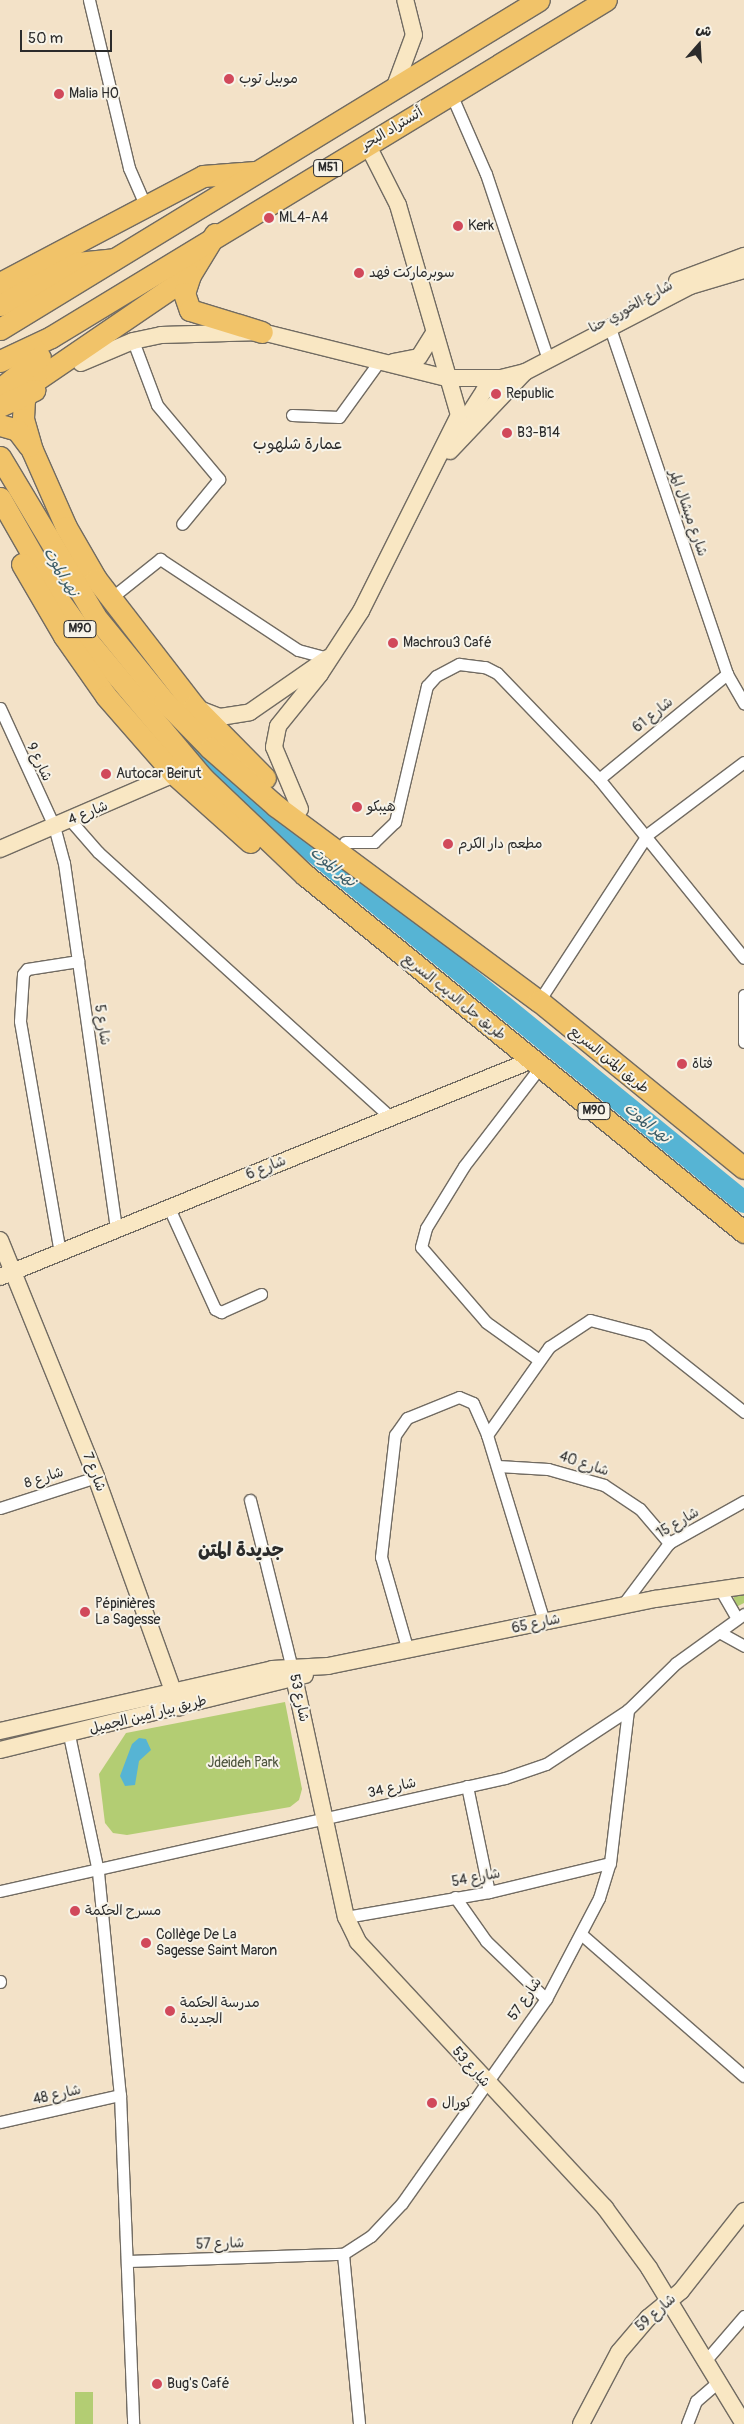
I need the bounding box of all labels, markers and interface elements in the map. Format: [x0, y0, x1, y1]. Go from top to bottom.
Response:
scale bar [22, 20, 115, 52]
north arrow [674, 20, 724, 70]
text: ش [694, 20, 714, 41]
text: 50 m [28, 29, 63, 48]
place label: موبيل توب [239, 71, 298, 87]
marker: موبيل توب [223, 73, 235, 85]
place label: Malia HO [69, 86, 119, 102]
marker: Malia HO [53, 88, 65, 100]
street label: أتستراد البحر [358, 104, 426, 154]
road number: M51 [313, 158, 343, 178]
place label: ML4-A4 [279, 210, 328, 226]
marker: ML4-A4 [263, 212, 275, 224]
place label: Kerk [468, 218, 494, 234]
marker: Kerk [452, 220, 464, 232]
place label: سوبرماركت فهد [369, 265, 455, 281]
marker: سوبرماركت فهد [353, 267, 365, 279]
street label: شارع الخوري حنا [586, 277, 676, 337]
place label: Republic [506, 386, 554, 402]
marker: Republic [490, 388, 502, 400]
place label: B3-B14 [517, 425, 560, 441]
marker: B3-B14 [501, 427, 513, 439]
district label: عمارة شلهوب [253, 434, 343, 454]
street label: شارع ميشال المر [665, 467, 711, 559]
water label: نهر الموت [39, 544, 83, 600]
road number: M90 [62, 620, 98, 638]
place label: Machrou3 Café [403, 635, 492, 651]
marker: Machrou3 Café [387, 637, 399, 649]
street label: شارع 61 [629, 694, 677, 736]
street label: شارع 9 [23, 740, 55, 784]
place label: Autocar Beirut [116, 766, 201, 782]
marker: Autocar Beirut [100, 768, 112, 780]
street label: شارع 4 [66, 797, 110, 829]
place label: هيبكو [367, 799, 396, 815]
marker: هيبكو [351, 801, 363, 813]
place label: مطعم دار الكرم [458, 836, 543, 852]
marker: مطعم دار الكرم [442, 838, 454, 850]
water label: نهر الموت [306, 843, 360, 891]
street label: طريق جل الديب السريع [399, 950, 509, 1044]
street label: شارع 5 [91, 1003, 113, 1047]
street label: طريق المتن السريع [566, 1023, 652, 1097]
place label: فتاة [692, 1056, 713, 1072]
marker: فتاة [676, 1058, 688, 1070]
water label: نهر الموت [620, 1099, 674, 1147]
road number: M90 [576, 1102, 612, 1120]
street label: شارع 6 [244, 1152, 288, 1184]
street label: شارع 40 [557, 1448, 611, 1480]
street label: شارع 7 [79, 1450, 109, 1494]
street label: شارع 8 [22, 1464, 66, 1492]
street label: شارع 15 [654, 1504, 702, 1542]
district label: جديدة المتن [198, 1540, 284, 1562]
place label: Pépinières La Sagesse [95, 1596, 160, 1628]
marker: Pépinières La Sagesse [79, 1606, 91, 1618]
street label: شارع 65 [510, 1611, 562, 1637]
street label: شارع 53 [286, 1672, 312, 1724]
street label: طريق بيار أمين الجميل [88, 1692, 208, 1738]
park label: Jdeideh Park [207, 1755, 279, 1771]
street label: شارع 34 [366, 1774, 418, 1802]
street label: شارع 54 [450, 1865, 502, 1891]
place label: مسرح الحكمة [85, 1903, 161, 1919]
marker: مسرح الحكمة [69, 1905, 81, 1917]
place label: Collège De La Sagesse Saint Maron [156, 1927, 277, 1960]
marker: Collège De La Sagesse Saint Maron [140, 1937, 152, 1949]
street label: شارع 57 [505, 1974, 545, 2024]
place label: مدرسة الحكمة الجديدة [180, 1995, 260, 2028]
marker: مدرسة الحكمة الجديدة [164, 2005, 176, 2017]
street label: شارع 53 [448, 2043, 494, 2091]
street label: شارع 48 [31, 2081, 83, 2109]
place label: كورال [442, 2095, 472, 2111]
marker: كورال [426, 2097, 438, 2109]
street label: شارع 57 [196, 2235, 244, 2253]
street label: شارع 59 [632, 2291, 680, 2335]
place label: Bug's Café [167, 2376, 229, 2392]
marker: Bug's Café [151, 2378, 163, 2390]

